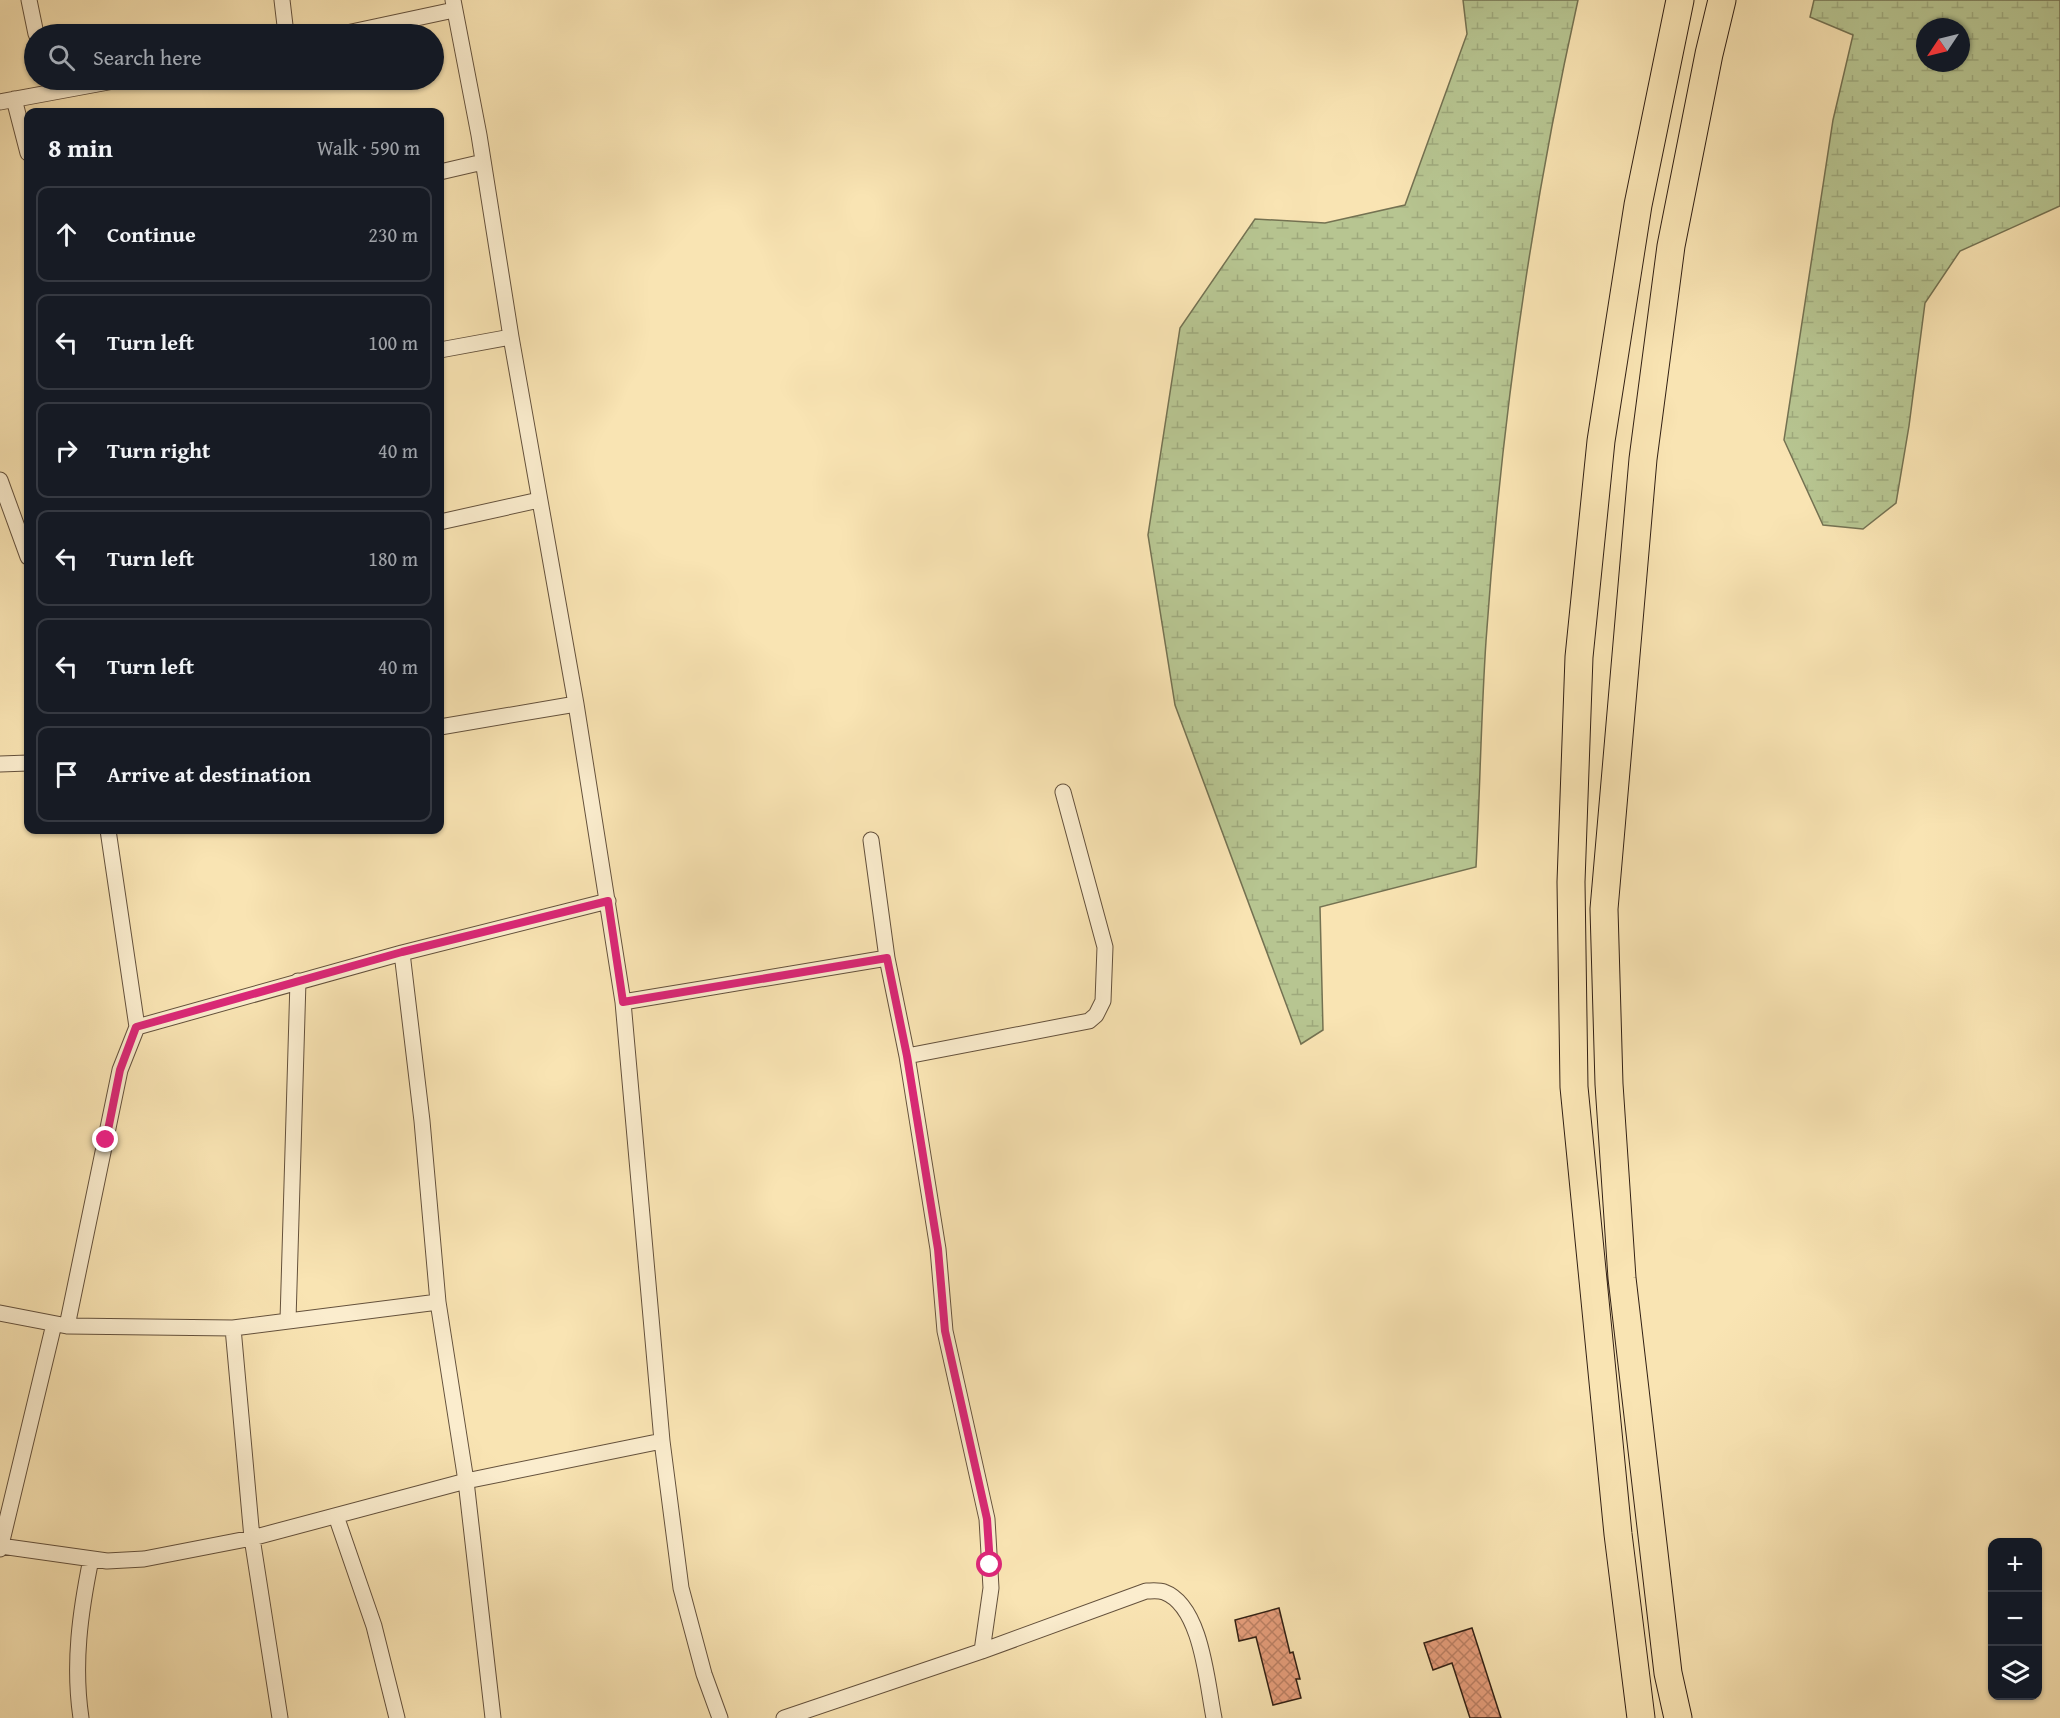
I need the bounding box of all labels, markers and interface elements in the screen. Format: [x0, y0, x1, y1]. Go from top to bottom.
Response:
north arrow [1916, 18, 1970, 72]
search box [24, 24, 444, 90]
icon: search [45, 41, 78, 74]
text: Search here [93, 41, 202, 73]
text: 8 min [48, 128, 113, 167]
text: Walk · 590 m [317, 133, 420, 162]
icon: ahead [50, 218, 83, 251]
text: Continue [107, 218, 196, 250]
text: 230 m [368, 220, 418, 249]
icon: left [50, 326, 83, 359]
text: Turn left [107, 326, 194, 358]
text: 100 m [368, 328, 418, 357]
icon: right [50, 434, 83, 467]
text: Turn right [107, 434, 210, 466]
text: 40 m [378, 436, 418, 465]
icon: left [50, 542, 83, 575]
text: Turn left [107, 542, 194, 574]
text: 180 m [368, 544, 418, 573]
icon: left [50, 650, 83, 683]
text: Turn left [107, 650, 194, 682]
text: 40 m [378, 652, 418, 681]
icon: arrive [50, 758, 83, 791]
text: Arrive at destination [107, 758, 311, 790]
route end [92, 1126, 118, 1152]
map controls [1988, 1538, 2042, 1700]
button: + [1988, 1538, 2042, 1592]
route start [976, 1551, 1002, 1577]
button: − [1988, 1592, 2042, 1646]
button: layers [1988, 1646, 2042, 1700]

